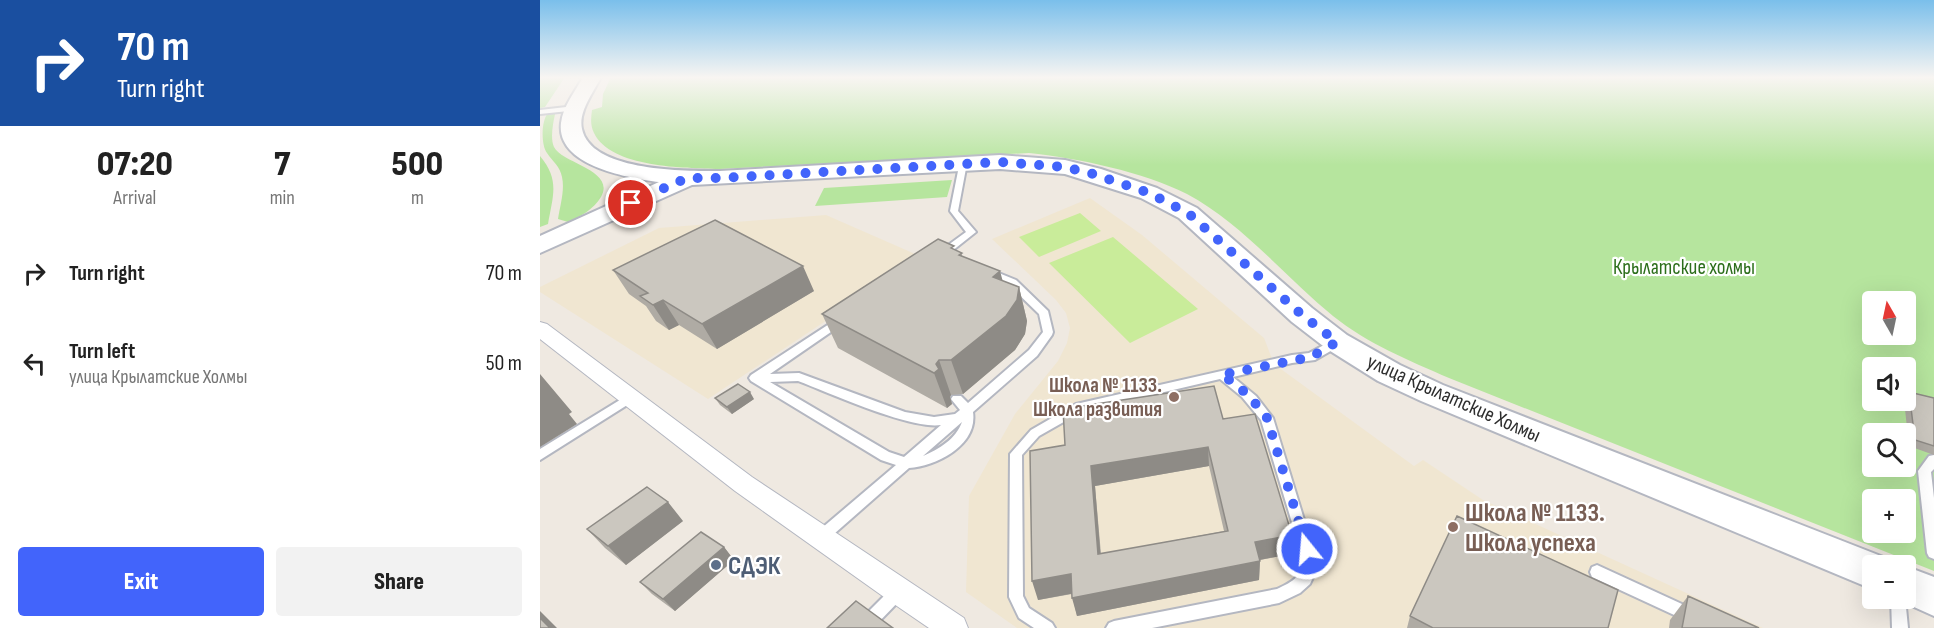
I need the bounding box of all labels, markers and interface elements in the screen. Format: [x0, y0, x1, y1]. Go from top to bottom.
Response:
text: 70 m [117, 22, 190, 73]
icon: right [18, 24, 96, 102]
text: Turn right [117, 73, 204, 105]
text: 07:20 [97, 143, 173, 186]
text: 7 [274, 143, 290, 186]
text: 500 [392, 143, 443, 186]
pin [605, 177, 656, 228]
text: Arrival [113, 186, 156, 210]
text: min [270, 186, 295, 210]
text: m [411, 186, 424, 210]
icon: arrive [614, 186, 647, 219]
park label: Крылатские холмы [1613, 255, 1755, 280]
icon: right [18, 257, 51, 290]
text: Turn right [69, 260, 145, 287]
text: 70 m [486, 260, 522, 287]
north arrow [1862, 291, 1916, 345]
map controls [1862, 291, 1916, 609]
text: Turn left [69, 338, 135, 365]
icon: left [18, 347, 51, 380]
street label: улица Крылатские Холмы [1363, 349, 1544, 448]
text: 50 m [486, 350, 522, 377]
button: sound [1862, 357, 1916, 411]
text: улица Крылатские Холмы [69, 365, 247, 389]
place label: Школа № 1133. Школа развития [1033, 373, 1162, 422]
marker: Школа № 1133. Школа развития [1167, 390, 1181, 404]
button: search [1862, 423, 1916, 477]
button: + [1862, 489, 1916, 543]
place label: Школа № 1133. Школа успеха [1465, 498, 1605, 559]
position arrow [1275, 517, 1339, 581]
marker: Школа № 1133. Школа успеха [1446, 520, 1460, 534]
button: Exit [18, 547, 264, 616]
button: Share [276, 547, 522, 616]
place label: СДЭК [728, 551, 781, 582]
button: − [1862, 555, 1916, 609]
marker: СДЭК [709, 558, 723, 572]

